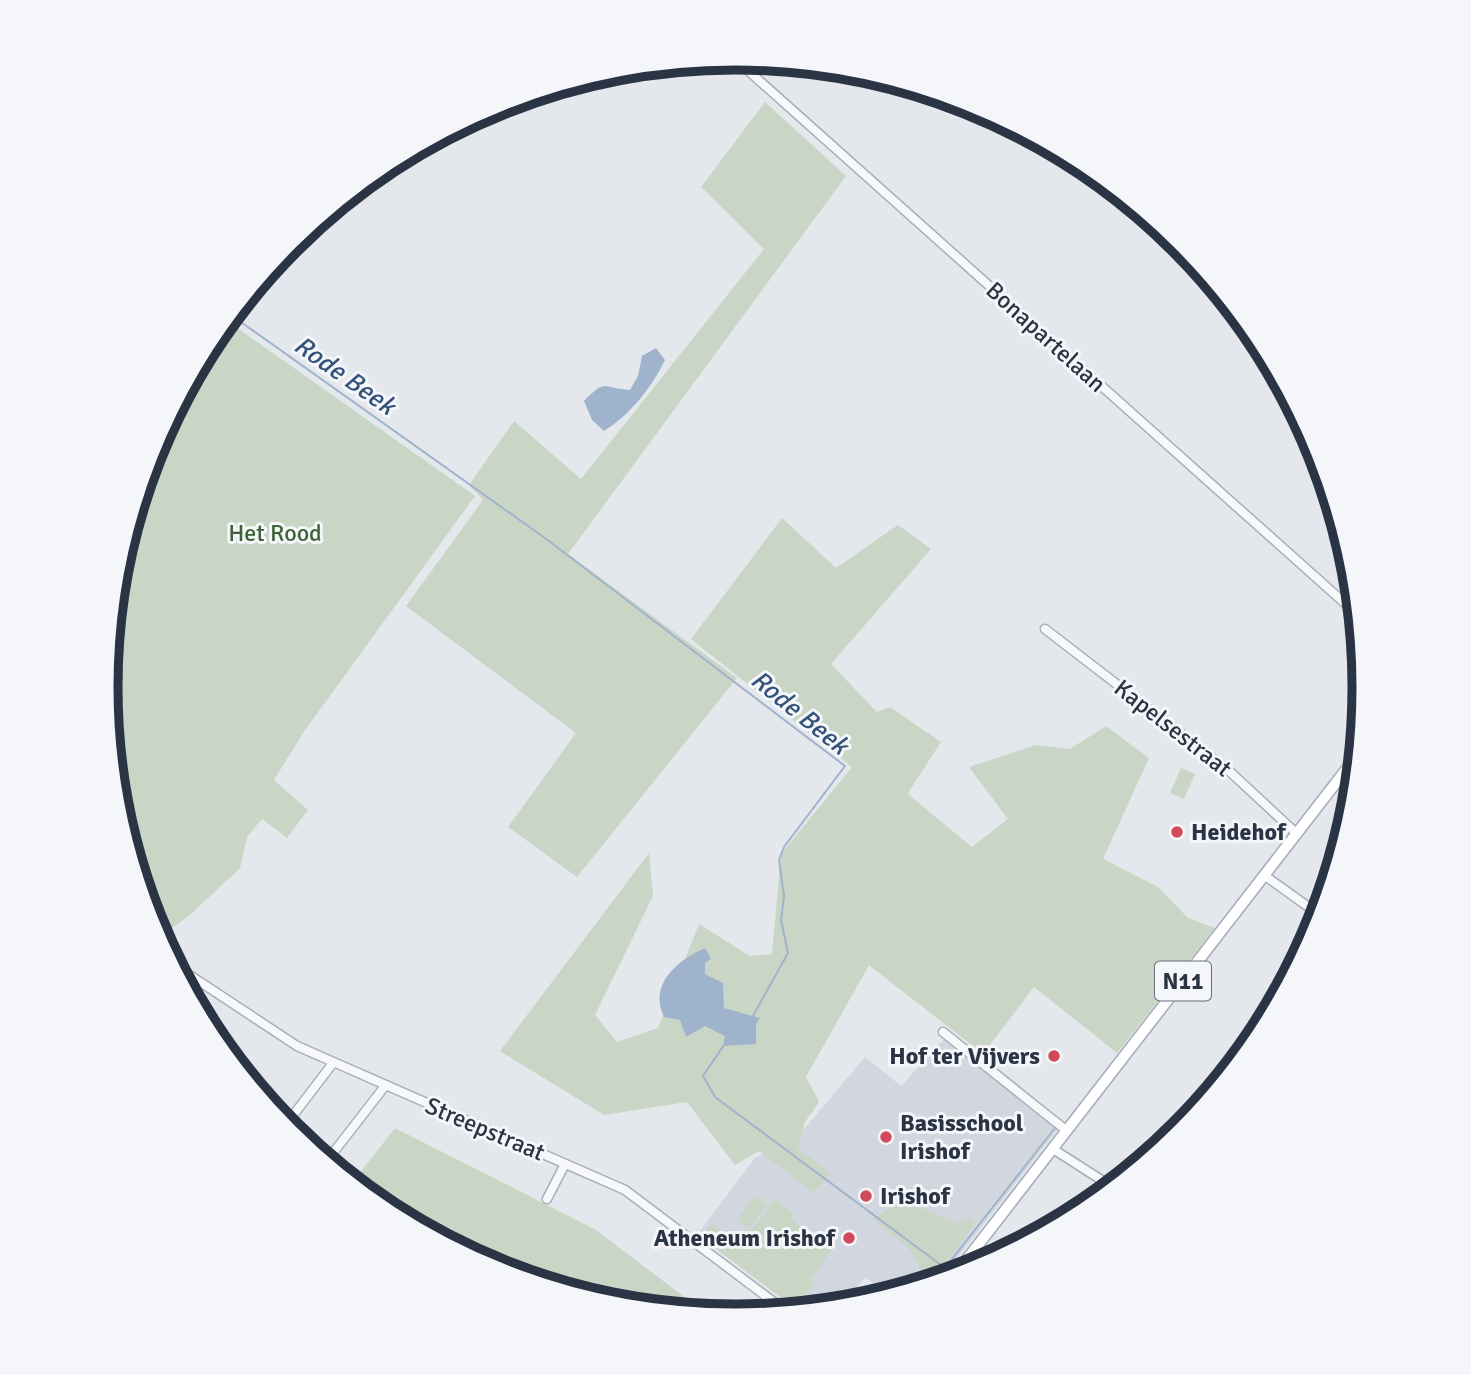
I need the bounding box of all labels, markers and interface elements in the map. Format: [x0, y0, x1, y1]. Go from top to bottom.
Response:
street label: Bonapartelaan [980, 275, 1112, 399]
water label: Rode Beek [288, 329, 403, 423]
park label: Het Rood [228, 518, 322, 548]
water label: Rode Beek [744, 664, 856, 763]
street label: Kapelsestraat [1108, 673, 1238, 783]
place label: Heidehof [1191, 817, 1287, 847]
marker: Heidehof [1169, 824, 1185, 840]
road number: N11 [1155, 962, 1211, 1000]
place label: Hof ter Vijvers [889, 1041, 1040, 1071]
marker: Hof ter Vijvers [1046, 1048, 1062, 1064]
street label: Streepstraat [421, 1090, 549, 1168]
place label: Basisschool Irishof [900, 1108, 1024, 1166]
marker: Basisschool Irishof [878, 1129, 894, 1145]
place label: Irishof [880, 1181, 951, 1211]
marker: Irishof [858, 1188, 874, 1204]
place label: Atheneum Irishof [654, 1223, 836, 1253]
marker: Atheneum Irishof [841, 1230, 857, 1246]

